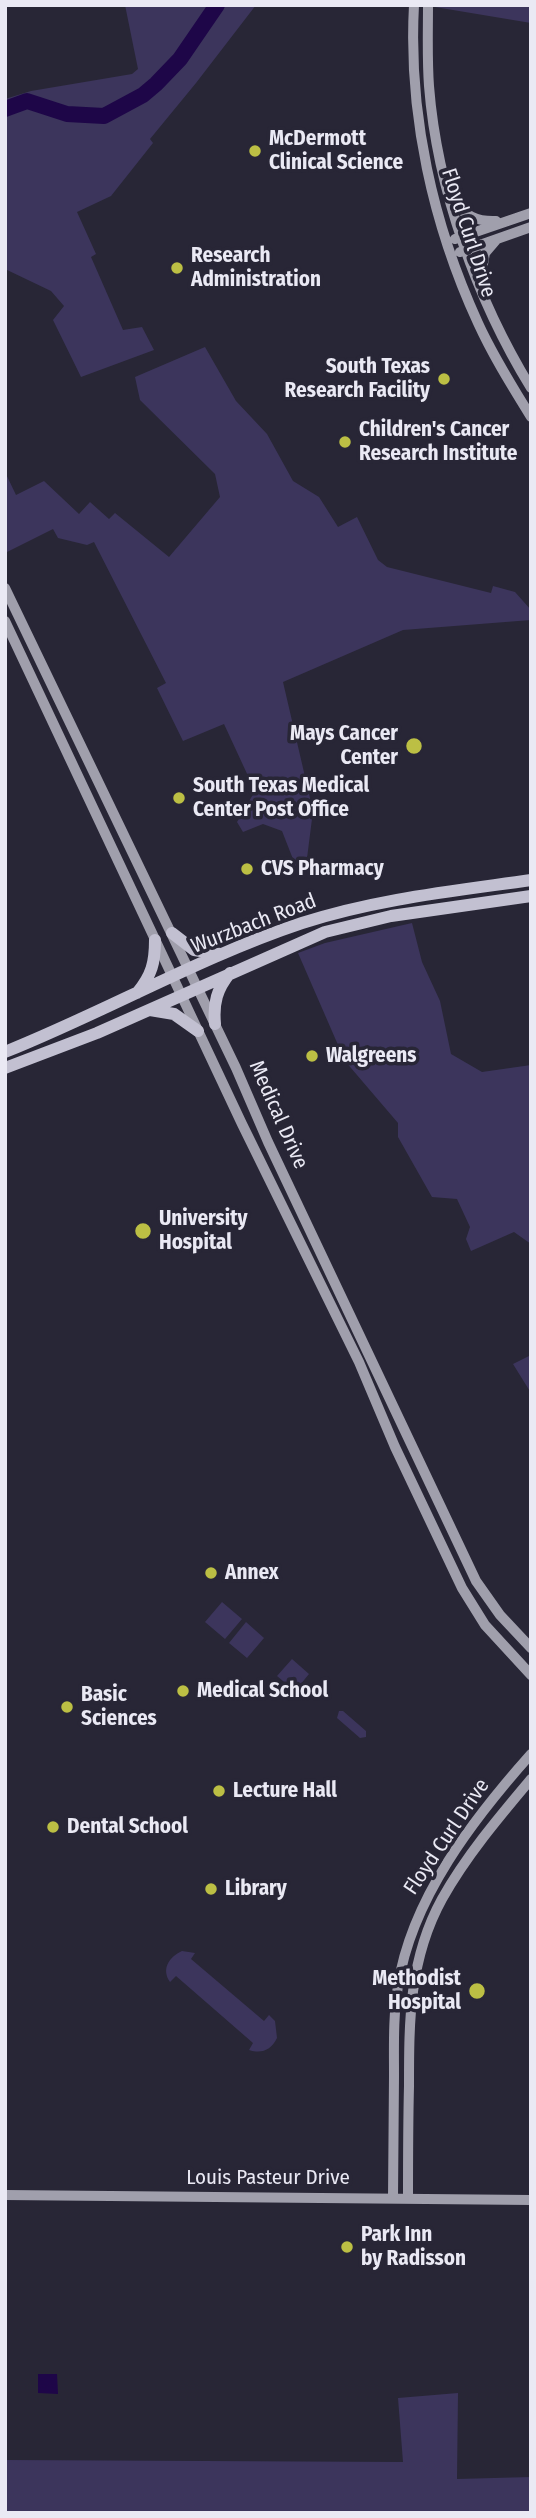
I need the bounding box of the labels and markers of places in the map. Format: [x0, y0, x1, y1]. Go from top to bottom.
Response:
place label: McDermott Clinical Science [269, 126, 403, 176]
marker: McDermott Clinical Science [247, 143, 263, 159]
place label: Research Administration [191, 243, 321, 293]
marker: Research Administration [169, 260, 185, 276]
place label: South Texas Research Facility [285, 354, 430, 404]
marker: South Texas Research Facility [436, 371, 452, 387]
place label: Children's Cancer Research Institute [359, 417, 518, 467]
marker: Children's Cancer Research Institute [337, 434, 353, 450]
place label: Mays Cancer Center [290, 721, 398, 771]
marker: Mays Cancer Center [404, 736, 424, 756]
place label: South Texas Medical Center Post Office [193, 773, 369, 823]
marker: South Texas Medical Center Post Office [171, 790, 187, 806]
place label: CVS Pharmacy [261, 856, 384, 882]
marker: CVS Pharmacy [239, 861, 255, 877]
place label: Walgreens [326, 1043, 417, 1069]
marker: Walgreens [304, 1048, 320, 1064]
place label: University Hospital [159, 1206, 248, 1256]
marker: University Hospital [133, 1221, 153, 1241]
place label: Annex [225, 1560, 279, 1586]
marker: Annex [203, 1565, 219, 1581]
place label: Medical School [197, 1678, 328, 1704]
place label: Basic Sciences [81, 1682, 157, 1732]
marker: Medical School [175, 1683, 191, 1699]
marker: Basic Sciences [59, 1699, 75, 1715]
place label: Lecture Hall [233, 1778, 337, 1804]
marker: Lecture Hall [211, 1783, 227, 1799]
place label: Dental School [67, 1814, 188, 1840]
marker: Dental School [45, 1819, 61, 1835]
place label: Library [225, 1876, 287, 1902]
marker: Library [203, 1881, 219, 1897]
place label: Methodist Hospital [372, 1966, 461, 2016]
marker: Methodist Hospital [467, 1981, 487, 2001]
place label: Park Inn by Radisson [361, 2222, 466, 2272]
marker: Park Inn by Radisson [339, 2239, 355, 2255]

